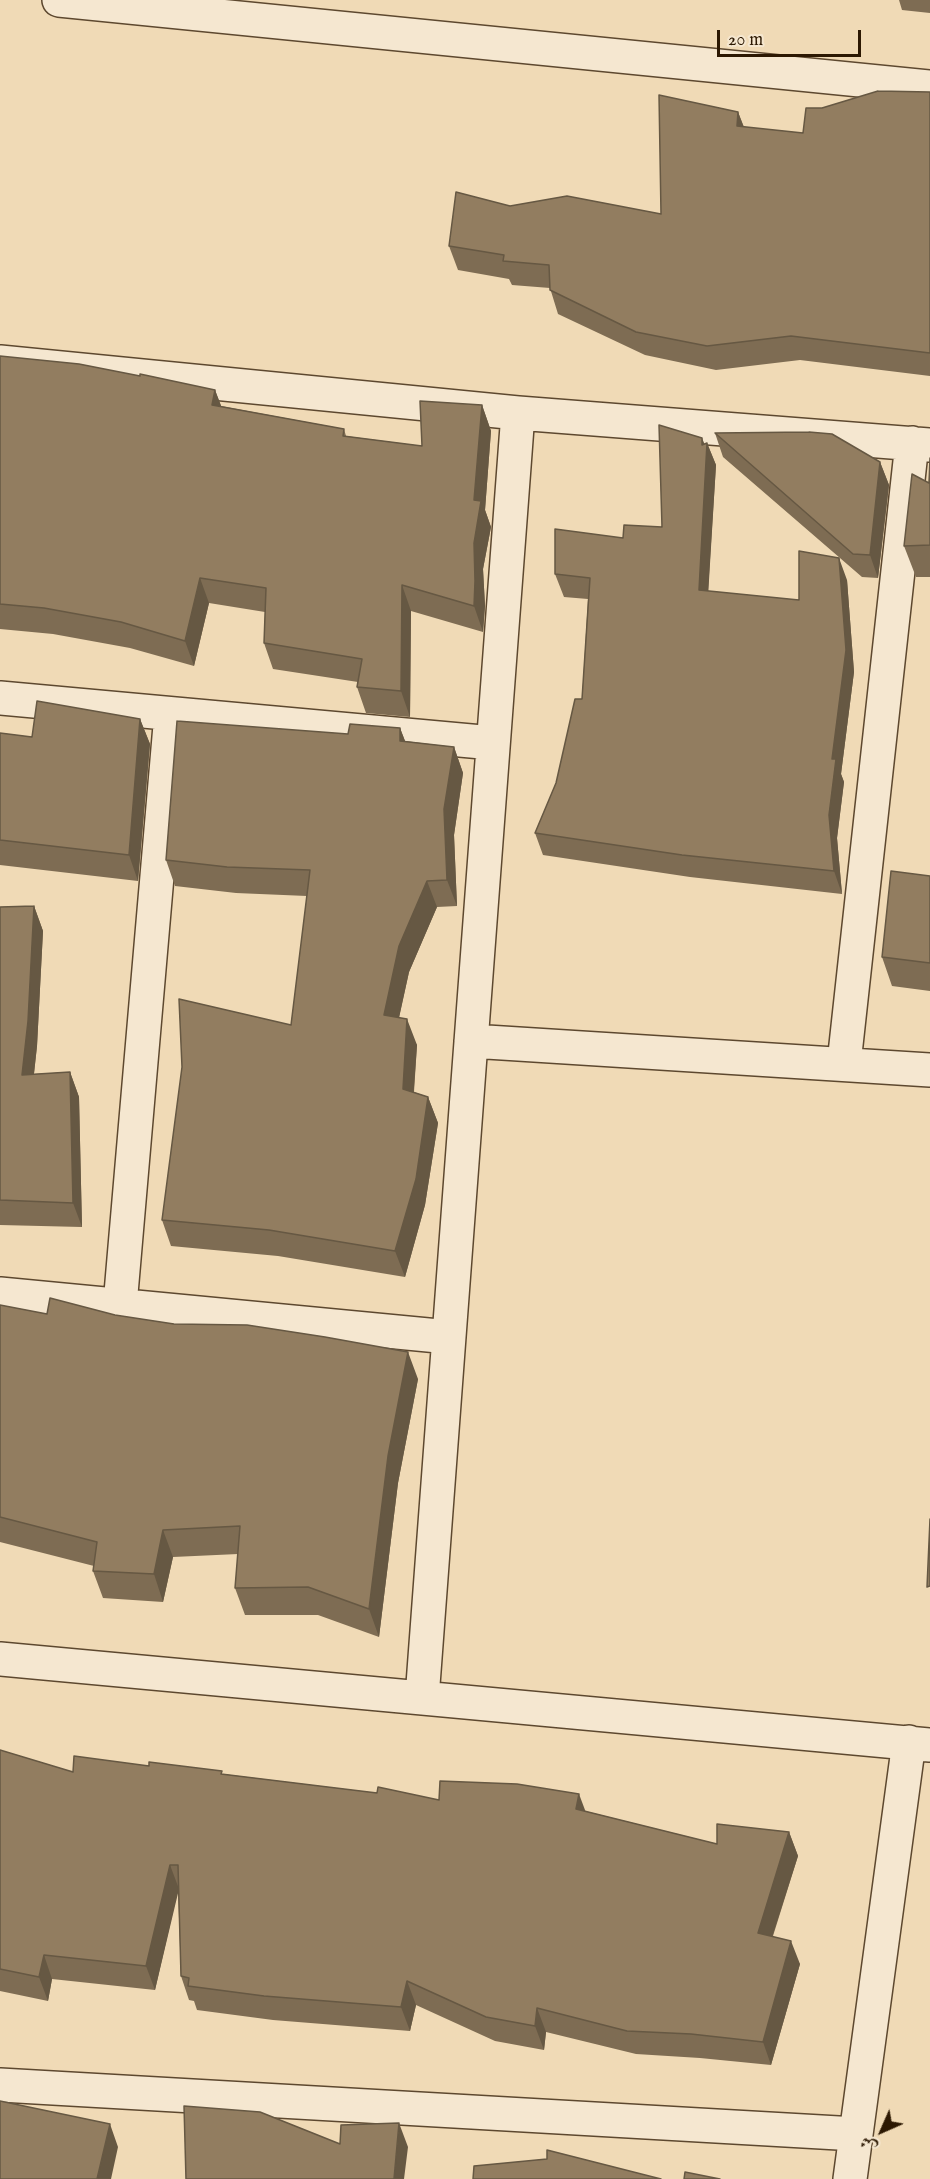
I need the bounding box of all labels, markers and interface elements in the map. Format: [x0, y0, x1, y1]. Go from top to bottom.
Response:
scale bar [720, 18, 864, 56]
text: 20 m [728, 29, 763, 52]
north arrow [852, 2101, 912, 2161]
text: ش [857, 2131, 882, 2156]

